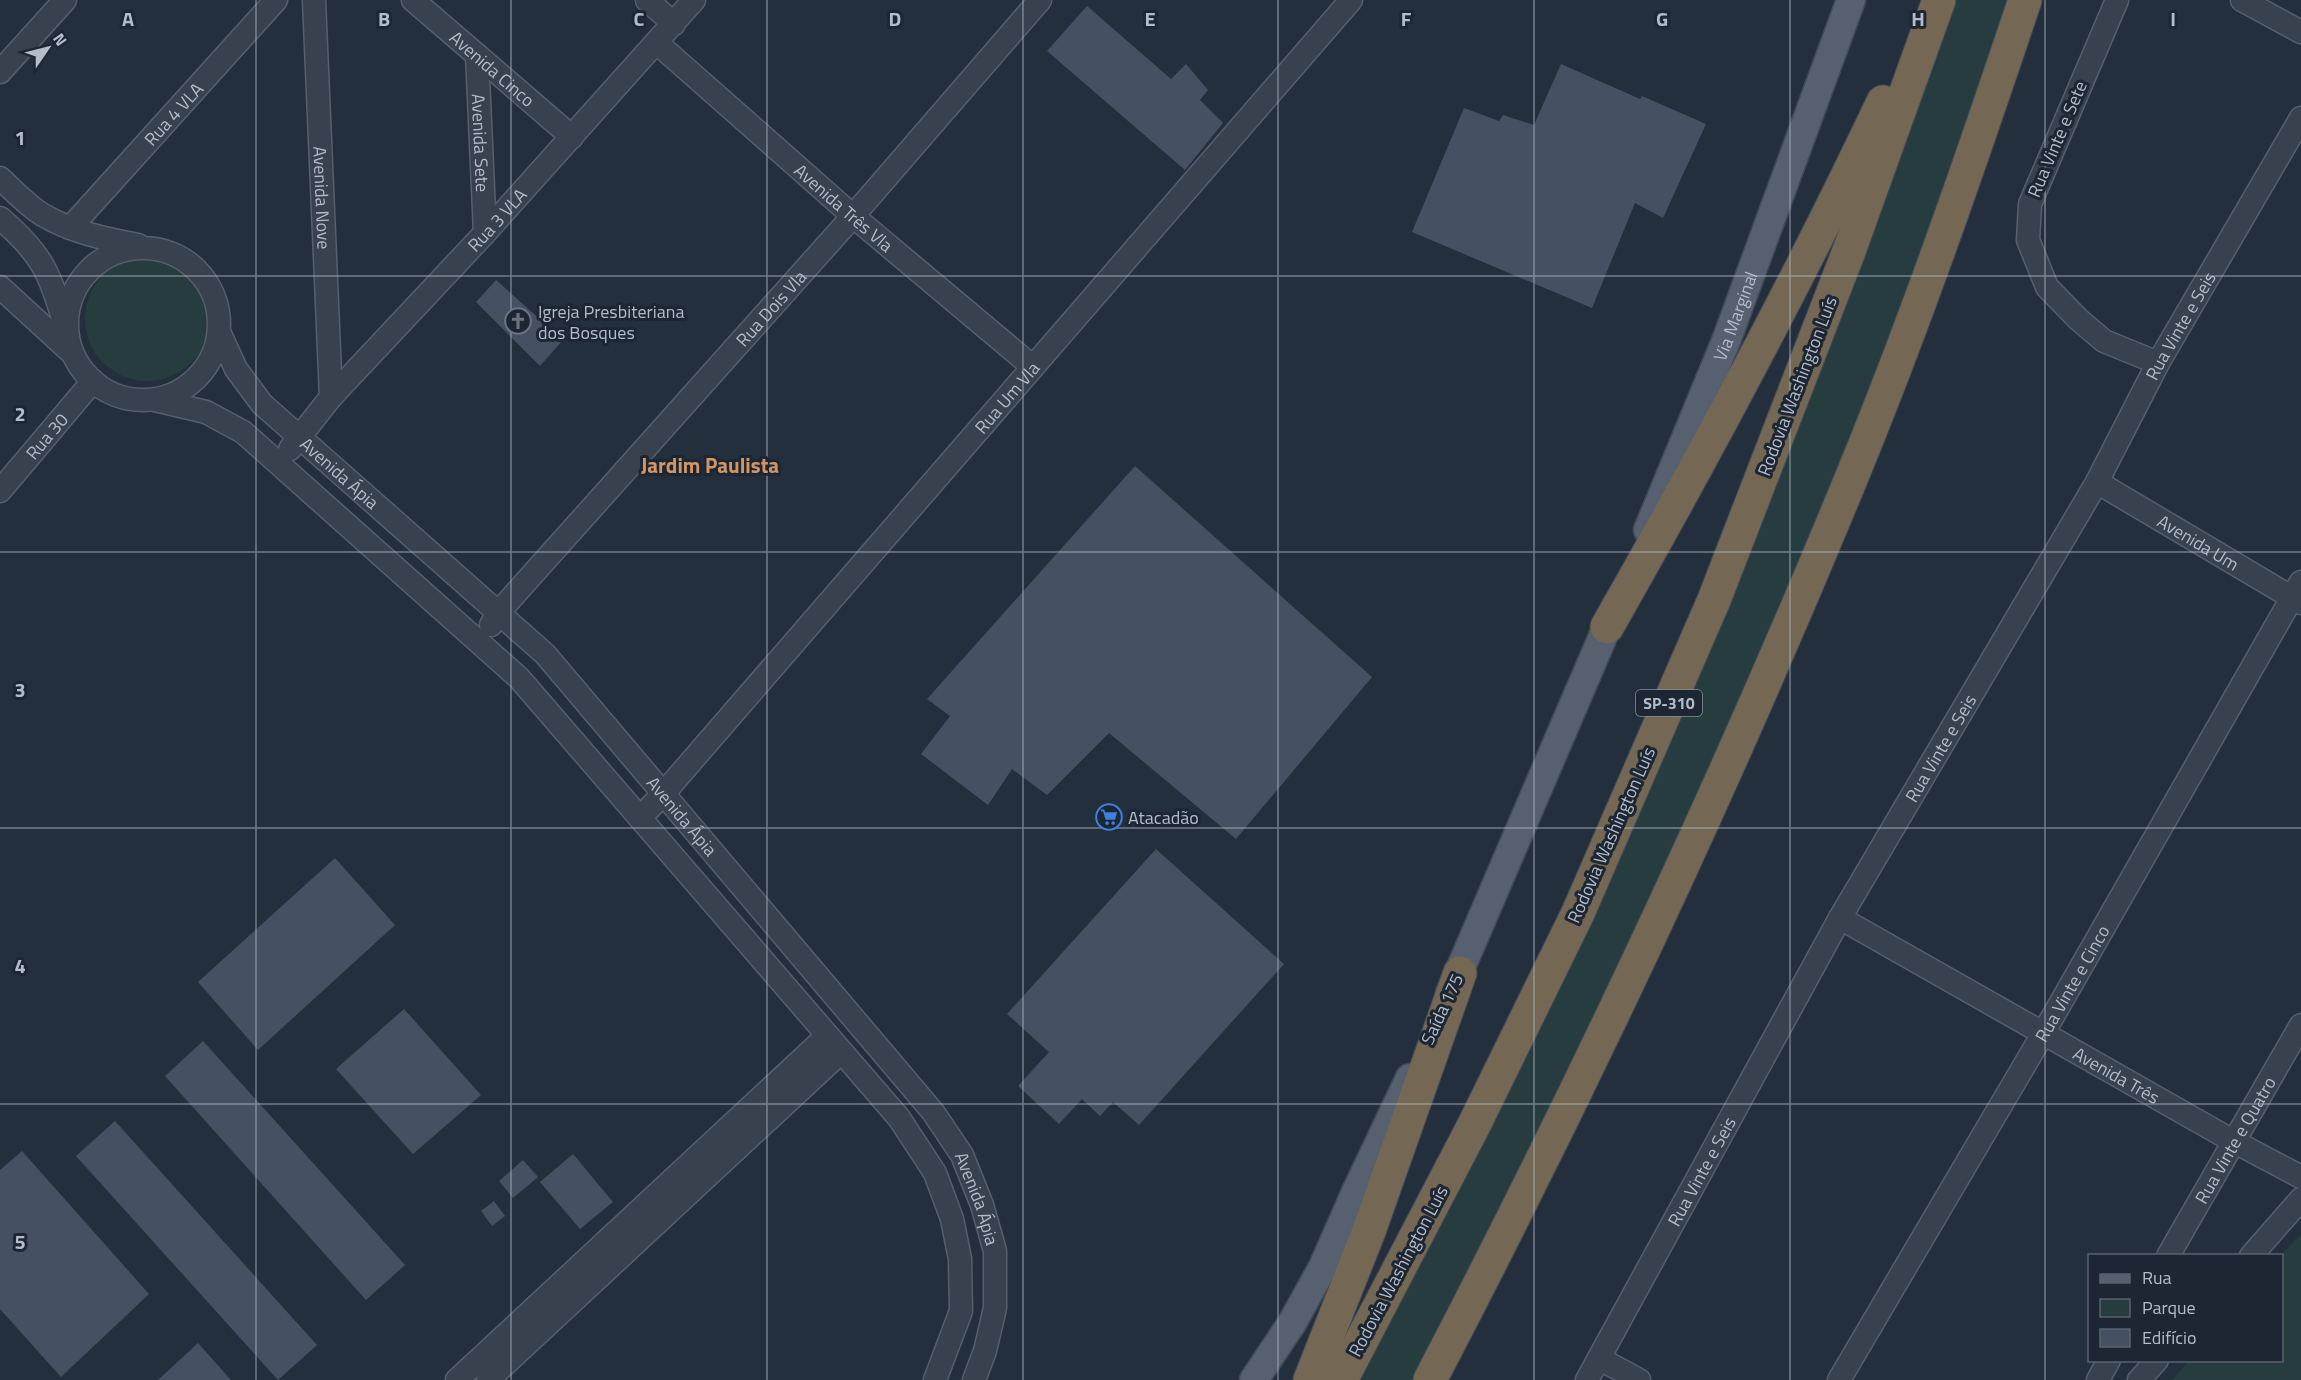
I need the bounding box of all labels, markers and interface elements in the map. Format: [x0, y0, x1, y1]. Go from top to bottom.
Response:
text: A [122, 3, 134, 34]
text: B [378, 3, 390, 34]
text: C [634, 3, 645, 34]
text: D [889, 3, 901, 34]
text: E [1144, 3, 1156, 34]
text: F [1401, 3, 1412, 34]
text: G [1656, 3, 1668, 34]
text: H [1911, 3, 1925, 34]
text: I [2170, 3, 2176, 34]
north arrow [18, 18, 78, 78]
street label: Avenida Cinco [444, 24, 541, 113]
text: N [47, 28, 73, 51]
street label: Rua 4 VLA [137, 76, 209, 152]
street label: Rua Vinte e Sete [2020, 77, 2094, 201]
street label: Avenida Sete [465, 93, 497, 193]
text: 1 [14, 122, 26, 153]
street label: Avenida Nove [307, 146, 338, 250]
street label: Avenida Três Vla [789, 157, 899, 258]
street label: Rua 3 VLA [461, 182, 533, 258]
street label: Rua Dois Vla [729, 264, 812, 352]
street label: Rua Vinte e Seis [2138, 266, 2222, 384]
street label: Via Marginal [1706, 267, 1764, 365]
street label: Rodovia Washington Luís [1750, 292, 1844, 480]
place label: Igreja Presbiteriana dos Bosques [538, 298, 684, 346]
church icon: Igreja Presbiteriana dos Bosques [503, 306, 533, 336]
street label: Rua Um Vla [968, 355, 1046, 439]
text: 2 [14, 398, 26, 429]
street label: Rua 30 [19, 407, 74, 465]
street label: Avenida Ápia [294, 430, 385, 515]
district label: Jardim Paulista [641, 449, 779, 481]
street label: Avenida Um [2153, 507, 2244, 577]
text: 3 [14, 674, 26, 705]
street label: Rua Vinte e Seis [1898, 689, 1983, 807]
road number: SP-310 [1636, 690, 1702, 716]
street label: Rodovia Washington Luís [1560, 743, 1662, 927]
street label: Avenida Ápia [640, 770, 724, 862]
supermarket icon: Atacadão [1094, 802, 1124, 832]
place label: Atacadão [1128, 804, 1199, 831]
street label: Rua Vinte e Cinco [2028, 920, 2116, 1047]
text: 4 [14, 950, 26, 981]
street label: Saída 175 [1414, 969, 1470, 1049]
street label: Avenida Três [2068, 1040, 2165, 1110]
street label: Rua Vinte e Quatro [2188, 1071, 2282, 1208]
street label: Rua Vinte e Seis [1660, 1112, 1742, 1231]
street label: Avenida Ápia [949, 1148, 1006, 1248]
street label: Rodovia Washington Luís [1341, 1181, 1455, 1361]
text: 5 [14, 1226, 26, 1257]
legend [2088, 1254, 2283, 1362]
text: Rua [2142, 1264, 2172, 1291]
text: Parque [2142, 1294, 2196, 1321]
text: Edifício [2142, 1324, 2196, 1351]

